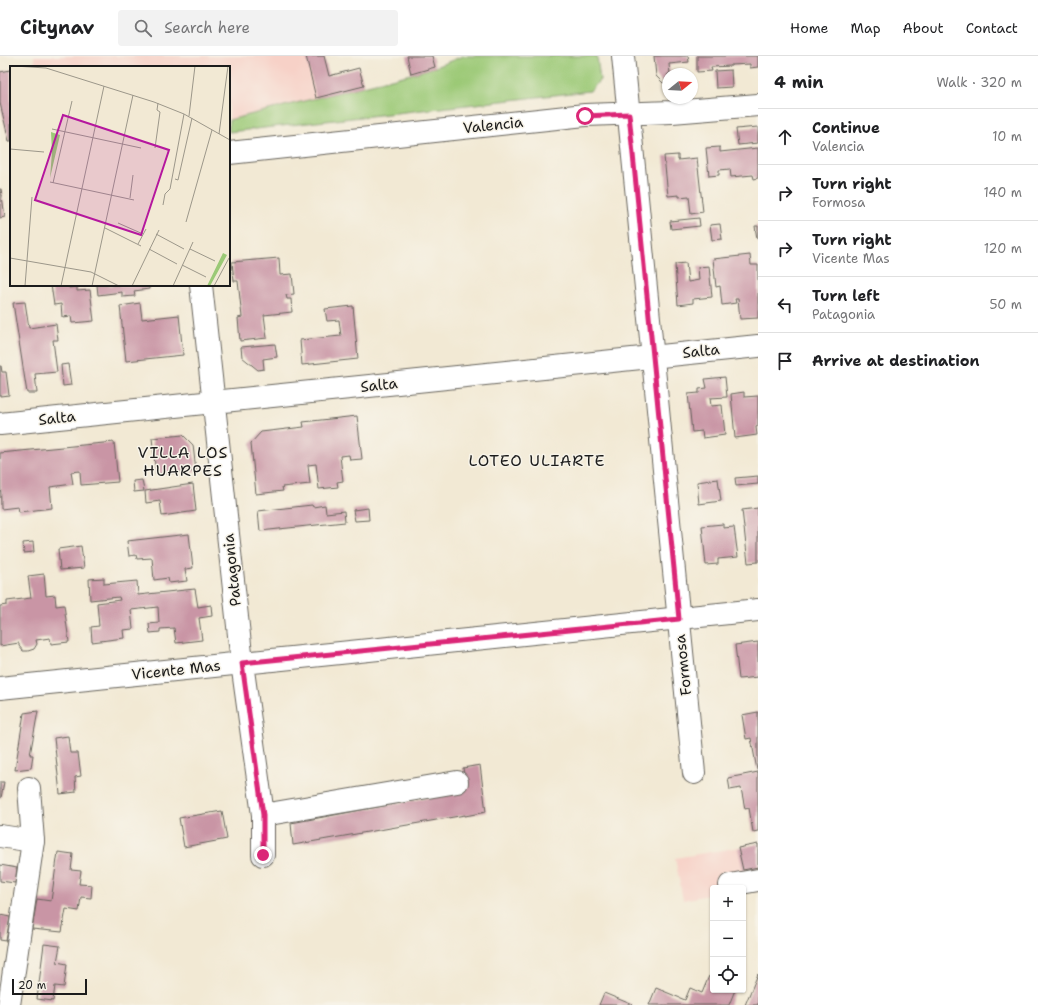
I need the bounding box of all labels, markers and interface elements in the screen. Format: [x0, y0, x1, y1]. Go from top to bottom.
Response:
search box [118, 10, 398, 46]
text: Citynav [20, 15, 94, 40]
icon: search [132, 17, 154, 39]
text: Search here [164, 18, 250, 38]
text: Home [790, 19, 829, 37]
text: Map [851, 19, 881, 37]
text: About [903, 19, 944, 37]
text: Contact [966, 19, 1018, 37]
inset map [10, 66, 230, 286]
north arrow [662, 68, 698, 104]
text: 4 min [774, 71, 824, 93]
text: Walk · 320 m [936, 74, 1022, 91]
route start [576, 107, 594, 125]
street label: Valencia [462, 112, 525, 138]
text: Continue [812, 118, 880, 138]
icon: ahead [774, 126, 796, 148]
text: 10 m [992, 128, 1022, 145]
text: Valencia [812, 138, 864, 155]
text: Turn right [812, 174, 892, 194]
icon: right [774, 182, 796, 204]
text: 140 m [983, 184, 1022, 201]
text: Formosa [812, 194, 865, 211]
text: Turn right [812, 230, 892, 250]
icon: right [774, 238, 796, 260]
text: 120 m [984, 240, 1022, 257]
text: Vicente Mas [812, 250, 890, 267]
text: Turn left [812, 286, 880, 306]
icon: left [774, 294, 796, 316]
text: 50 m [989, 296, 1022, 313]
text: Patagonia [812, 306, 875, 323]
street label: Salta [681, 339, 721, 363]
icon: arrive [774, 350, 796, 372]
text: Arrive at destination [812, 351, 980, 371]
street label: Salta [359, 373, 399, 397]
street label: Salta [37, 406, 77, 430]
district label: VILLA LOS HUARPES [138, 442, 228, 481]
district label: LOTEO ULIARTE [469, 450, 605, 471]
street label: Patagonia [218, 532, 246, 607]
street label: Formosa [670, 633, 696, 697]
street label: Vicente Mas [130, 655, 222, 685]
route end [254, 846, 272, 864]
map controls [710, 885, 746, 993]
button: + [710, 885, 746, 921]
button: − [710, 921, 746, 957]
button: locate [710, 957, 746, 993]
scale bar [12, 977, 87, 996]
text: 20 m [18, 978, 46, 993]

